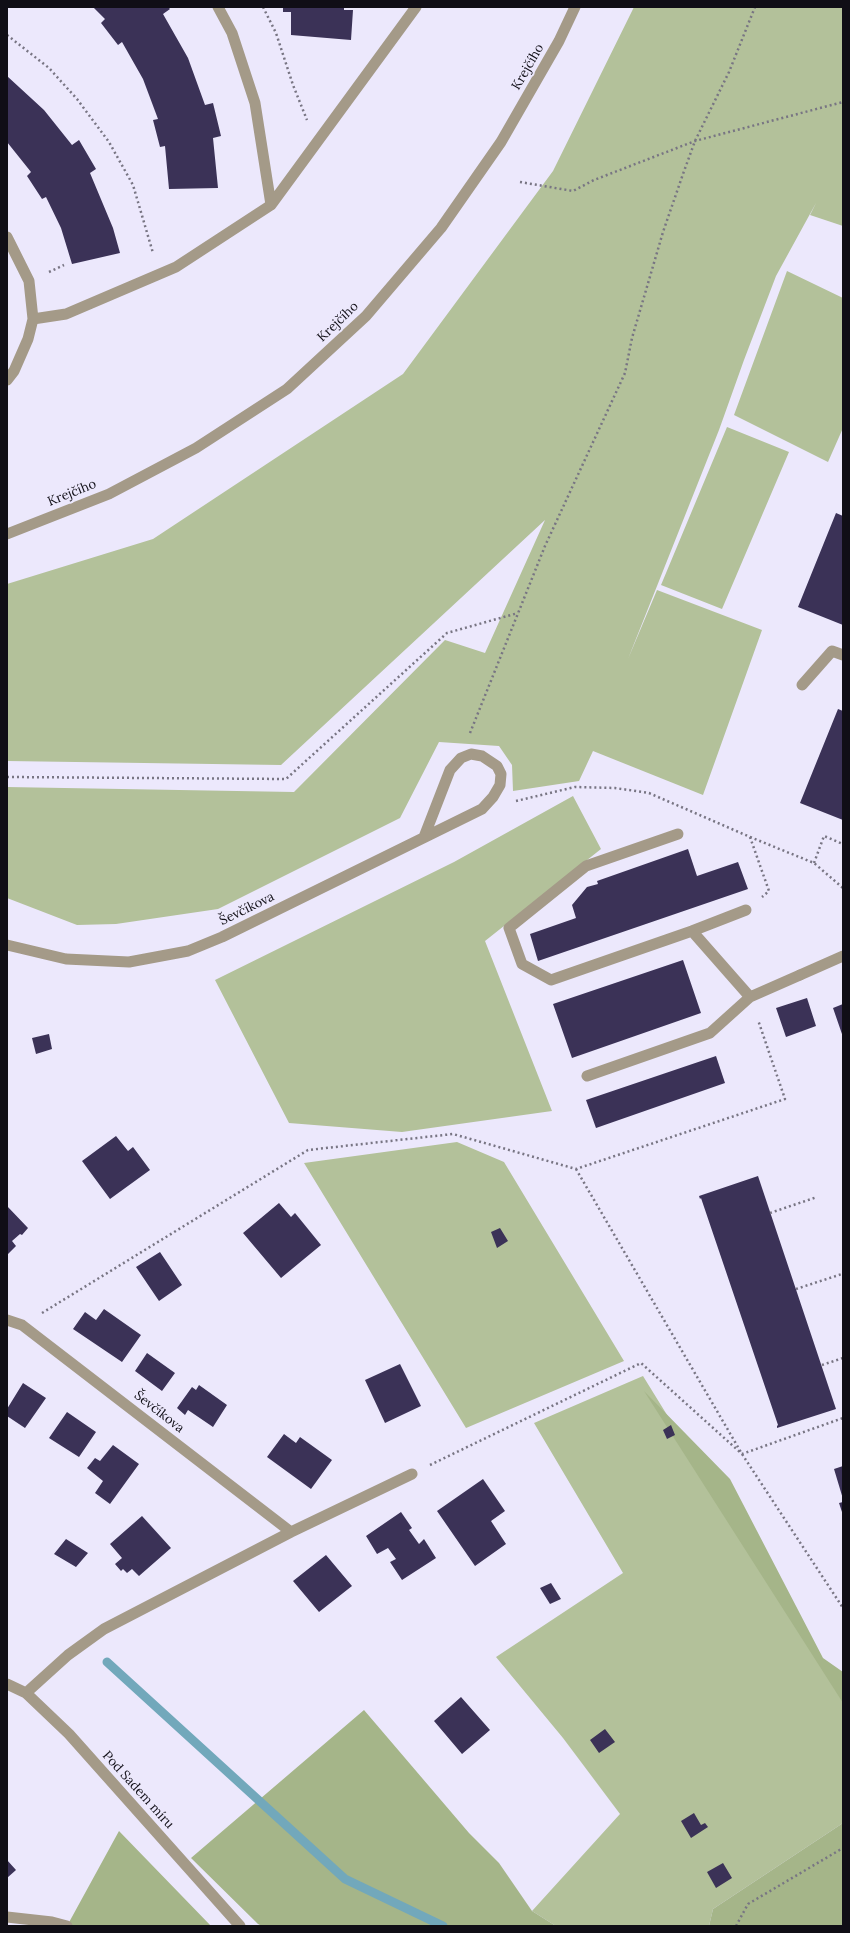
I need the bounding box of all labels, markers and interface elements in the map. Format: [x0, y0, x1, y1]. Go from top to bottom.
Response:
street label: Krejčího [509, 41, 547, 93]
street label: Krejčího [314, 299, 362, 345]
street label: Krejčího [46, 476, 98, 510]
street label: Ševčíkova [217, 889, 277, 929]
street label: Ševčíkova [131, 1388, 187, 1436]
street label: Pod Sadem míru [99, 1748, 177, 1832]

